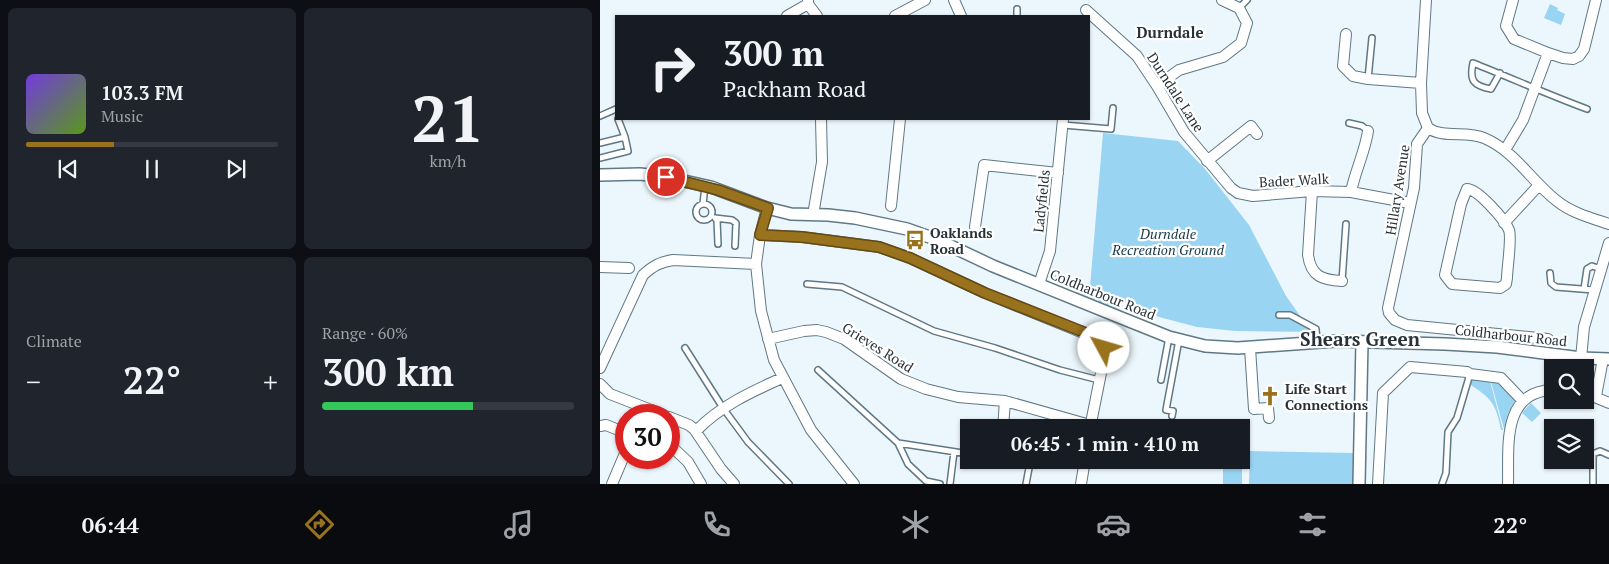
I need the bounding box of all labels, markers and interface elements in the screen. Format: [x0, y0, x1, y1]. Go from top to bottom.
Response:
district label: Durndale [1137, 22, 1203, 42]
text: 300 m [723, 30, 824, 76]
icon: right [640, 35, 705, 100]
street label: Durndale Lane [1143, 49, 1209, 135]
text: 21 [411, 74, 485, 161]
text: Packham Road [723, 74, 866, 103]
text: 103.3 FM [101, 80, 183, 105]
text: Music [101, 105, 143, 127]
street label: Hillary Avenue [1380, 143, 1414, 237]
text: km/h [430, 150, 466, 172]
icon: previous [54, 155, 82, 183]
icon: pause [138, 155, 166, 183]
icon: next [222, 155, 250, 183]
pin [645, 156, 687, 198]
icon: arrive [652, 163, 680, 191]
street label: Ladyfields [1028, 169, 1054, 233]
street label: Bader Walk [1259, 169, 1330, 191]
place label: Oaklands Road [930, 223, 993, 258]
park label: Durndale Recreation Ground [1111, 224, 1224, 259]
bus stop icon: Oaklands Road [904, 229, 926, 251]
street label: Coldharbour Road [1047, 264, 1159, 324]
street label: Grieves Road [839, 318, 917, 377]
street label: Coldharbour Road [1454, 320, 1568, 350]
position arrow [1077, 321, 1129, 373]
text: Range · 60% [322, 322, 408, 344]
district label: Shears Green [1300, 326, 1421, 351]
text: Climate [26, 330, 82, 352]
text: 300 km [322, 347, 454, 397]
text: 22° [123, 355, 181, 405]
map controls [1544, 359, 1594, 469]
button: search [1544, 359, 1594, 409]
text: − [26, 363, 41, 400]
text: + [263, 363, 278, 400]
place label: Life Start Connections [1285, 379, 1368, 414]
church icon: Life Start Connections [1259, 385, 1281, 407]
speed limit sign: 30 [615, 404, 680, 469]
button: layers [1544, 419, 1594, 469]
text: 06:45 · 1 min · 410 m [1011, 431, 1199, 456]
icon: directions [302, 507, 337, 542]
icon: music [501, 507, 536, 542]
icon: phone [699, 507, 734, 542]
icon: climate [898, 507, 933, 542]
icon: car [1096, 507, 1131, 542]
icon: filters [1295, 507, 1330, 542]
text: 06:44 [82, 510, 139, 539]
text: 22° [1493, 510, 1527, 539]

